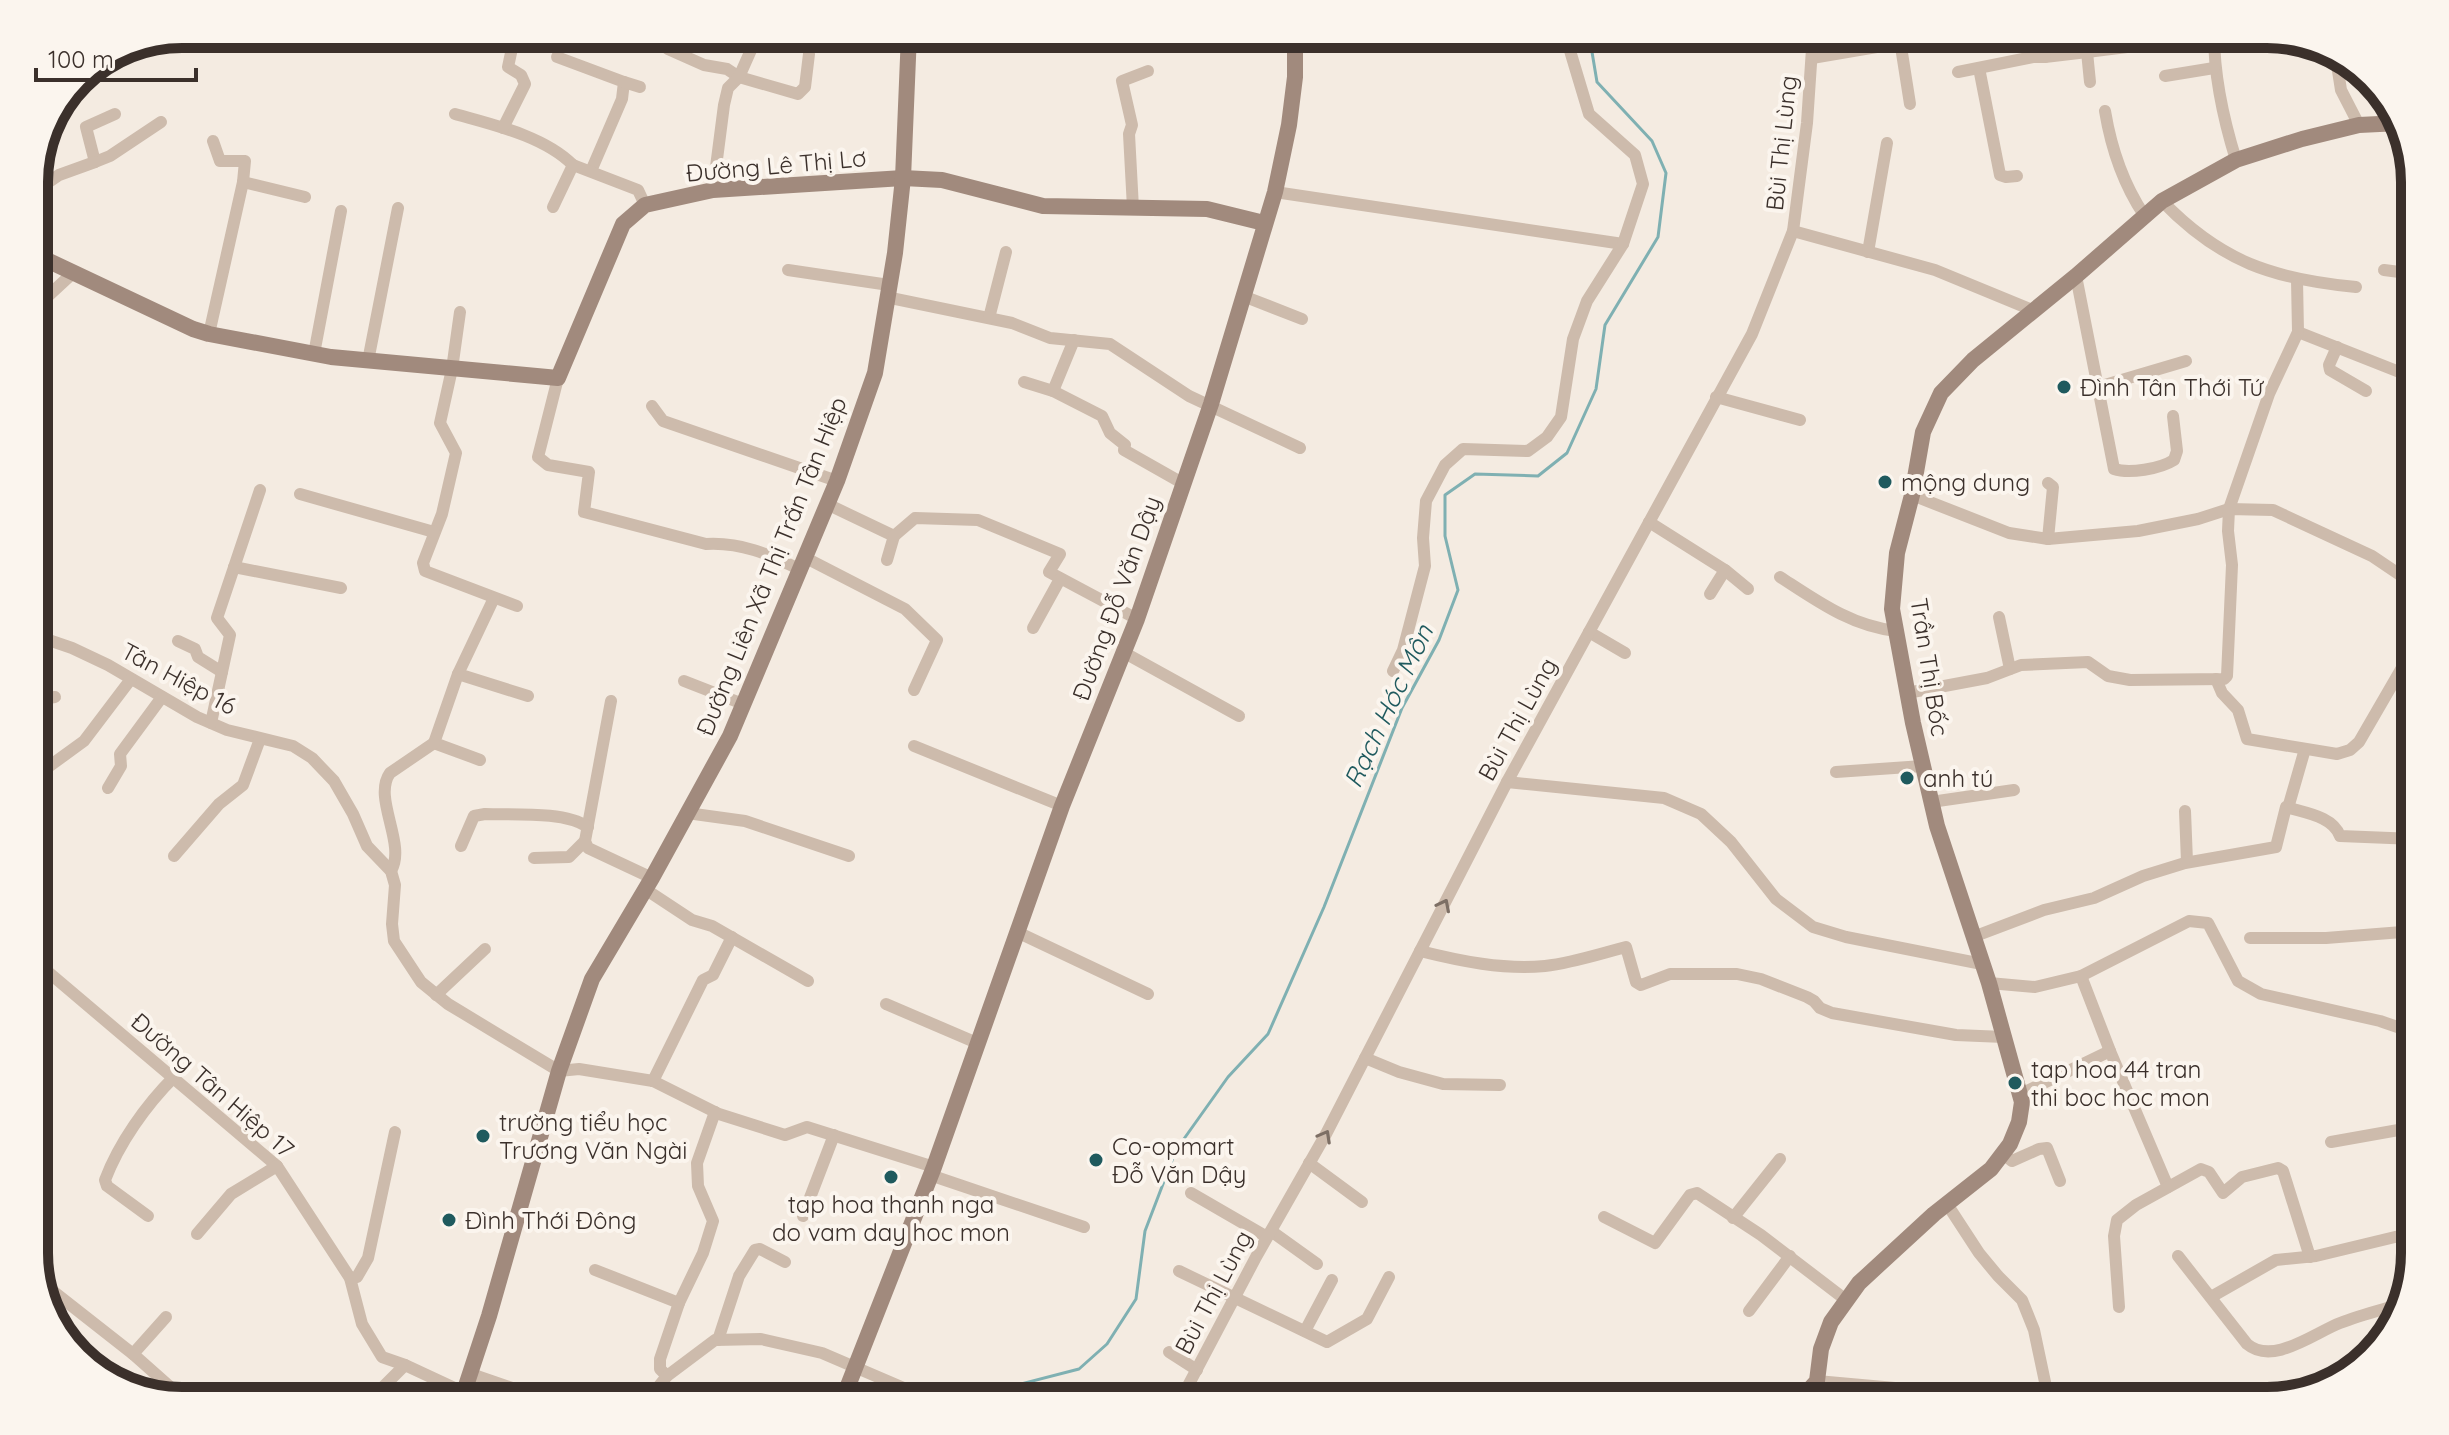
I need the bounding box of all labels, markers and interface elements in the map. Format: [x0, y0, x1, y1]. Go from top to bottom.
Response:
scale bar [36, 32, 196, 82]
text: 100 m [48, 44, 114, 74]
street label: Bùi Thị Lùng [1759, 74, 1803, 212]
street label: Đường Lê Thị Lơ [685, 142, 867, 188]
place label: Đình Tân Thới Tứ [2080, 372, 2264, 402]
marker: Đình Tân Thới Tứ [2055, 378, 2073, 396]
street label: Đường Liên Xã Thị Trấn Tân Hiệp [689, 392, 853, 740]
place label: mộng dung [1901, 467, 2030, 497]
marker: mộng dung [1876, 473, 1894, 491]
street label: Đường Đỗ Văn Dậy [1065, 492, 1167, 704]
street label: Trần Thị Bốc [1904, 596, 1956, 738]
water label: Rạch Hóc Môn [1336, 618, 1441, 793]
street label: Tân Hiệp 16 [116, 635, 242, 721]
street label: Bùi Thị Lùng [1471, 652, 1563, 786]
place label: anh tú [1923, 763, 1993, 793]
marker: anh tú [1898, 769, 1916, 787]
one-way arrow [1434, 898, 1449, 913]
street label: Đường Tân Hiệp 17 [125, 1006, 301, 1164]
place label: tap hoa 44 tran thi boc hoc mon [2031, 1054, 2210, 1112]
marker: tap hoa 44 tran thi boc hoc mon [2006, 1074, 2024, 1092]
place label: trường tiểu học Trương Văn Ngài [499, 1107, 687, 1165]
marker: trường tiểu học Trương Văn Ngài [474, 1127, 492, 1145]
one-way arrow [1315, 1129, 1330, 1144]
place label: Co-opmart Đỗ Văn Dậy [1112, 1131, 1246, 1189]
marker: Co-opmart Đỗ Văn Dậy [1087, 1151, 1105, 1169]
marker: tap hoa thanh nga do vam day hoc mon [882, 1168, 900, 1186]
place label: tap hoa thanh nga do vam day hoc mon [772, 1189, 1010, 1247]
place label: Đình Thới Đông [465, 1205, 636, 1235]
marker: Đình Thới Đông [440, 1211, 458, 1229]
street label: Bùi Thị Lùng [1168, 1225, 1258, 1359]

